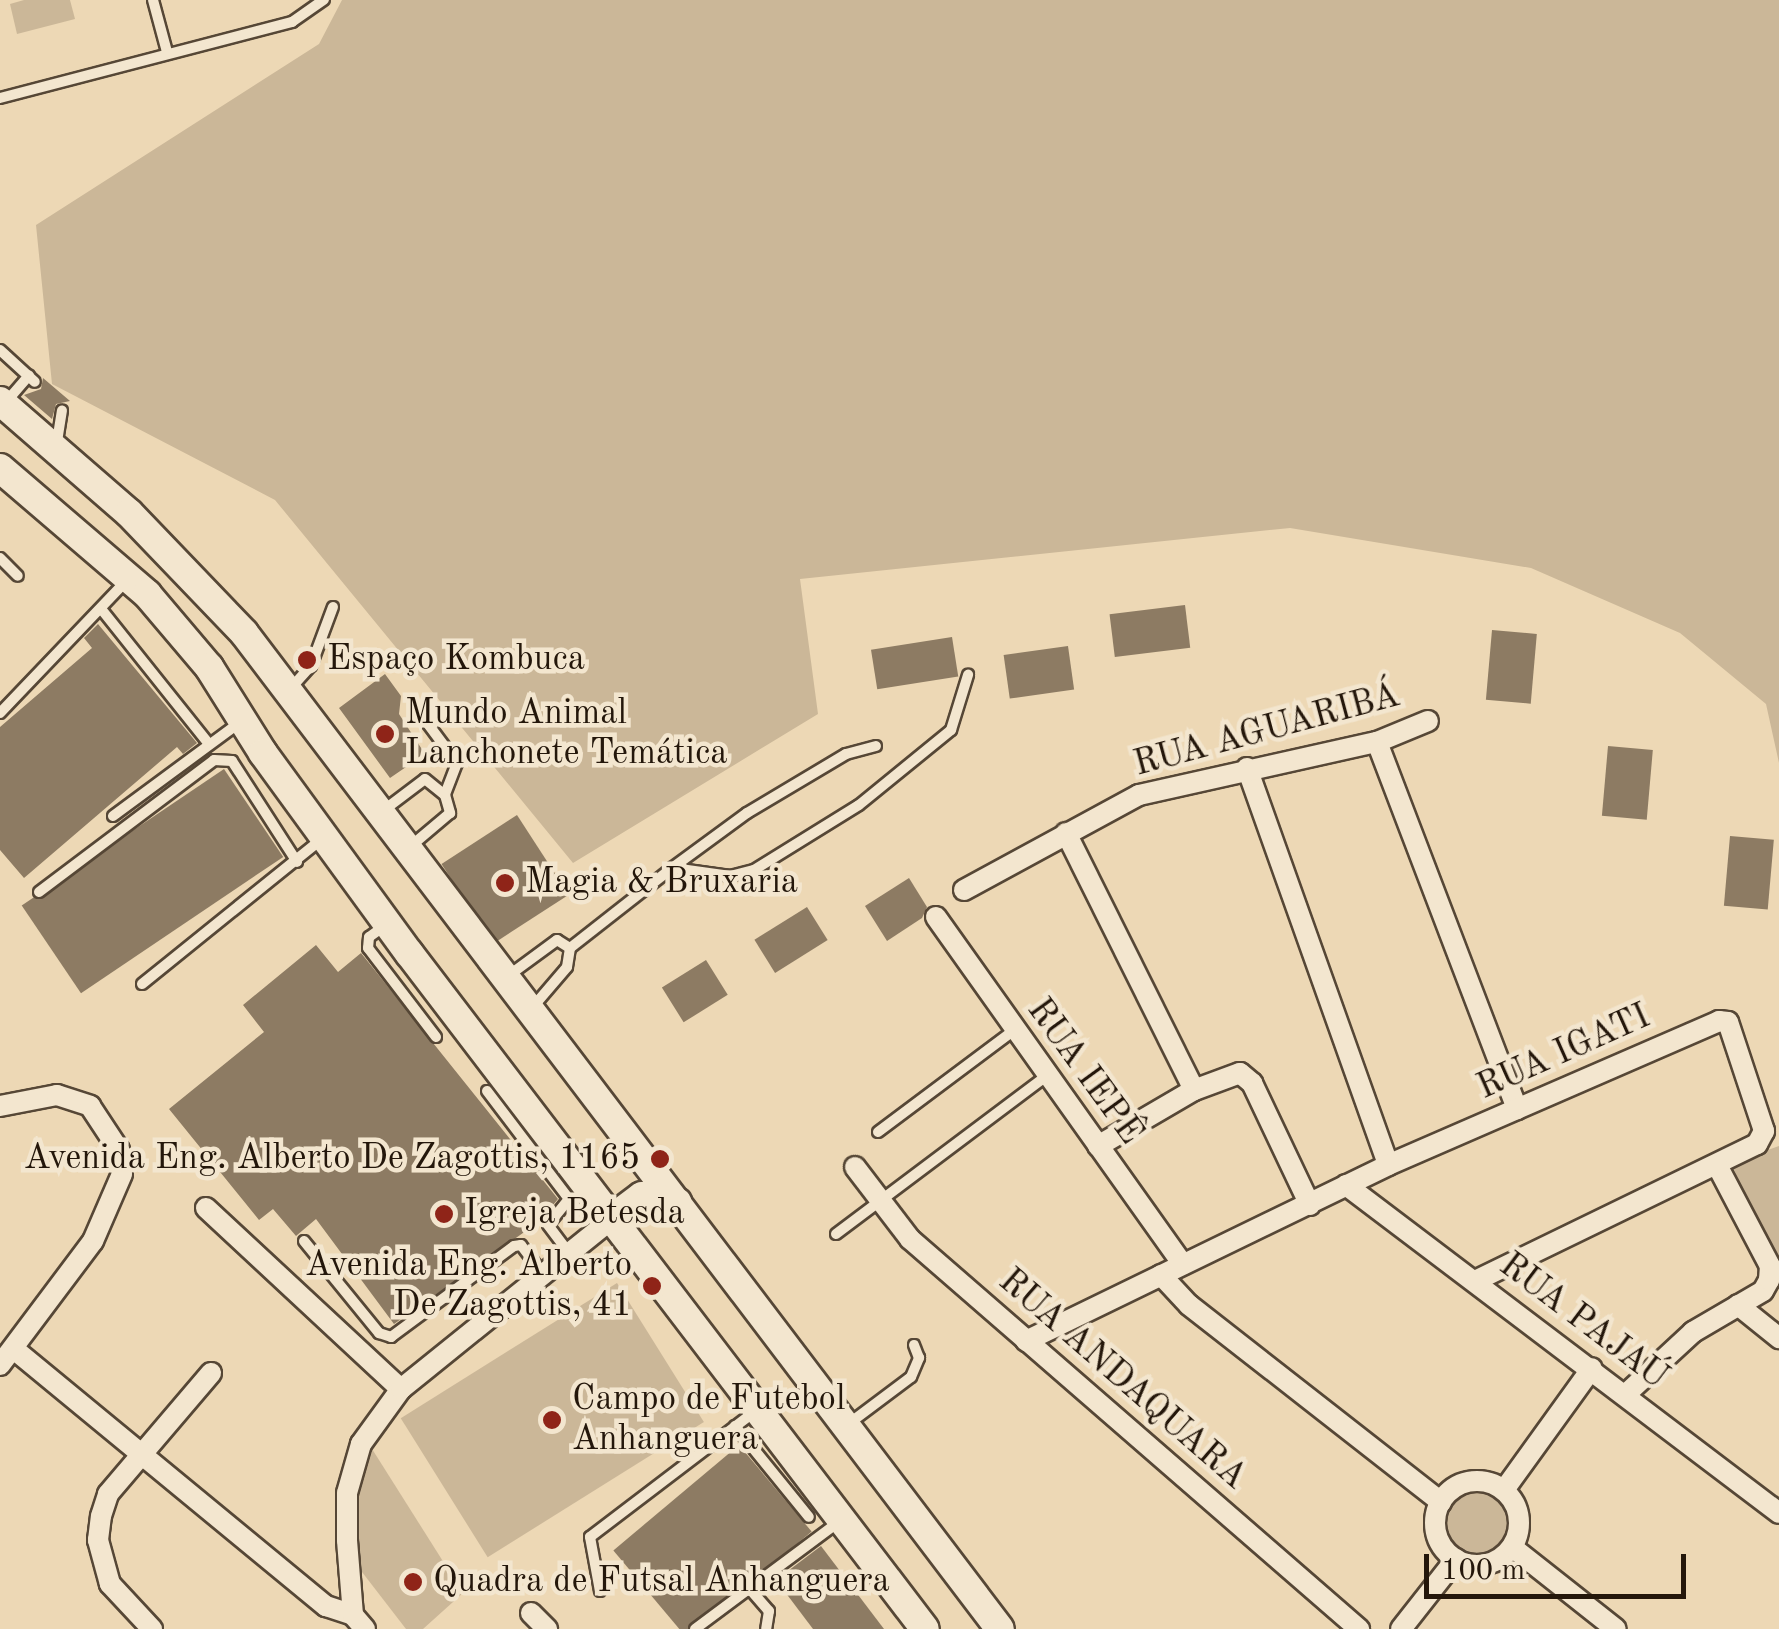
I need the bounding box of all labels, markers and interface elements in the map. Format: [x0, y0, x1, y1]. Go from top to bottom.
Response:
place label: Espaço Kombuca [327, 639, 585, 681]
marker: Espaço Kombuca [296, 649, 318, 671]
street label: RUA AGUARIBÁ [1129, 675, 1405, 787]
place label: Mundo Animal Lanchonete Temática [405, 693, 727, 775]
marker: Mundo Animal Lanchonete Temática [374, 723, 396, 745]
place label: Magia & Bruxaria [525, 862, 798, 904]
marker: Magia & Bruxaria [494, 872, 516, 894]
street label: RUA IEPÊ [1017, 991, 1151, 1153]
street label: RUA IGATI [1471, 996, 1657, 1110]
place label: Avenida Eng. Alberto De Zagottis, 1165 [24, 1138, 640, 1180]
marker: Avenida Eng. Alberto De Zagottis, 1165 [649, 1148, 671, 1170]
place label: Igreja Betesda [464, 1193, 685, 1235]
marker: Igreja Betesda [433, 1203, 455, 1225]
place label: Avenida Eng. Alberto De Zagottis, 41 [305, 1245, 632, 1327]
street label: RUA PAJAÚ [1490, 1245, 1676, 1399]
street label: RUA ANDAQUARA [989, 1261, 1255, 1499]
marker: Avenida Eng. Alberto De Zagottis, 41 [641, 1275, 663, 1297]
place label: Campo de Futebol Anhanguera [572, 1379, 845, 1461]
marker: Campo de Futebol Anhanguera [541, 1409, 563, 1431]
scale bar [1429, 1534, 1692, 1596]
text: 100 m [1441, 1556, 1525, 1586]
place label: Quadra de Futsal Anhanguera [433, 1561, 890, 1603]
marker: Quadra de Futsal Anhanguera [402, 1571, 424, 1593]

